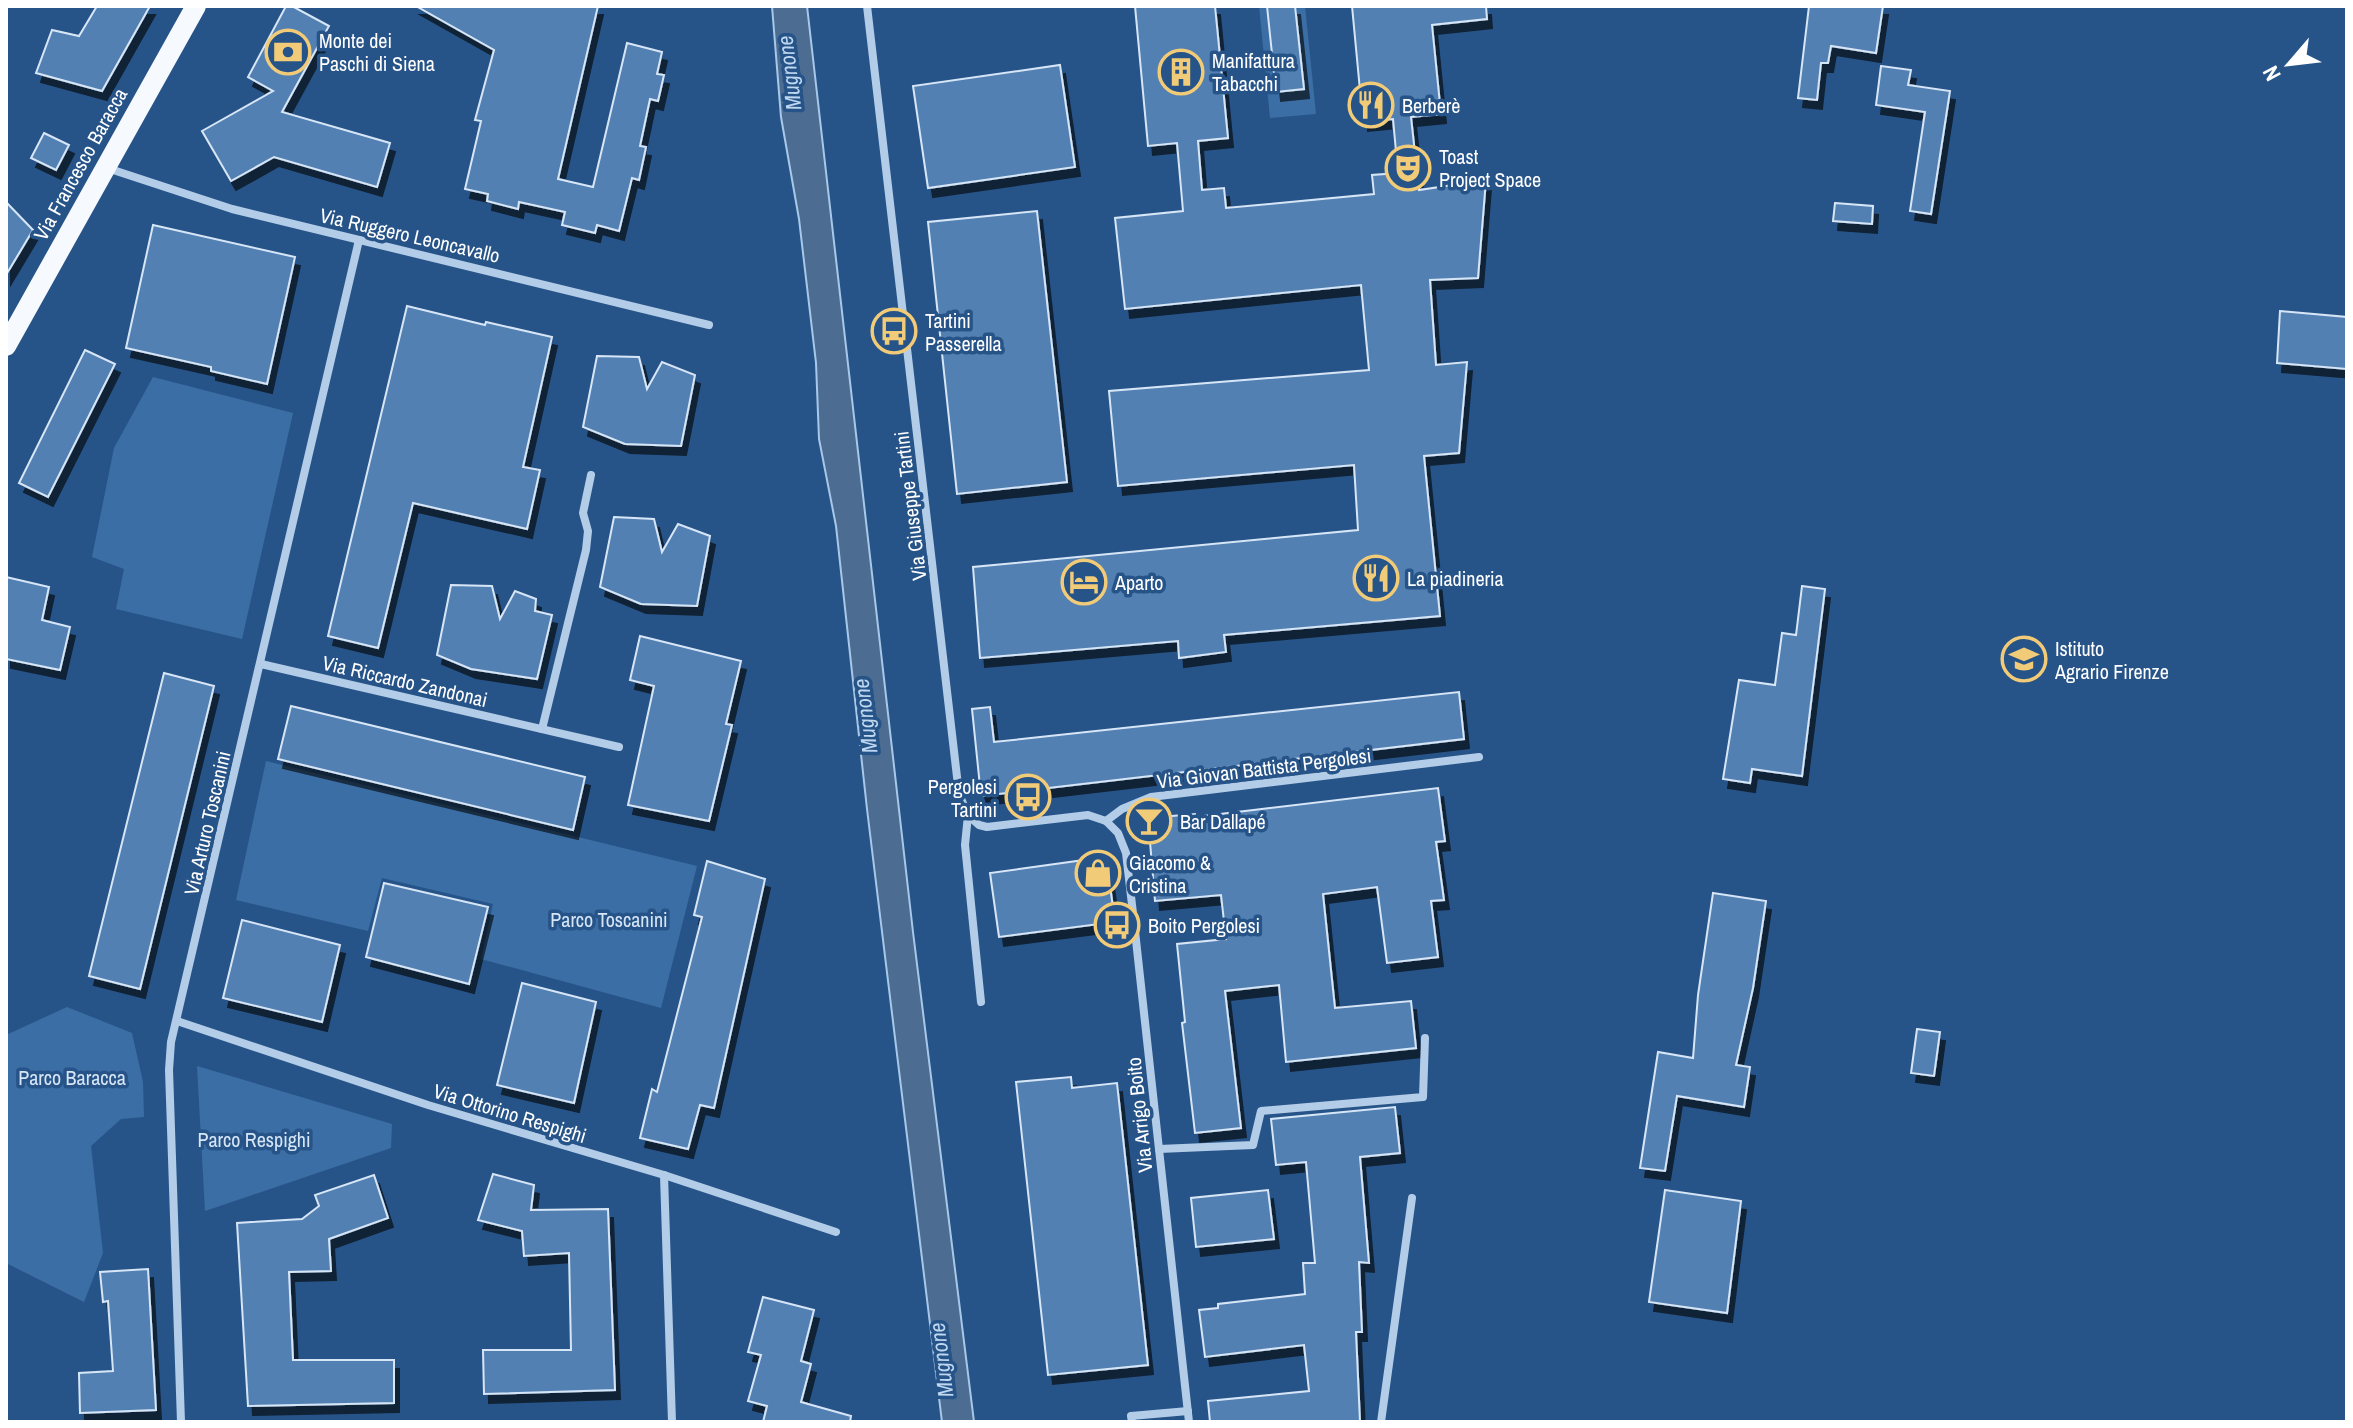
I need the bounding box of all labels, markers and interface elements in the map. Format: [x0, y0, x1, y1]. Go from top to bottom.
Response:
north arrow [2249, 24, 2329, 104]
place label: Monte dei Paschi di Siena [319, 27, 435, 77]
bank icon: Monte dei Paschi di Siena [264, 28, 312, 76]
water label: Mugnone [770, 34, 808, 112]
place label: Manifattura Tabacchi [1212, 47, 1295, 97]
building icon: Manifattura Tabacchi [1157, 48, 1205, 96]
text: N [2255, 61, 2288, 86]
restaurant icon: Berberè [1347, 81, 1395, 129]
street label: Via Francesco Baracca [27, 83, 133, 245]
place label: Berberè [1402, 92, 1460, 119]
place label: Toast Project Space [1439, 143, 1541, 193]
theatre icon: Toast Project Space [1384, 144, 1432, 192]
street label: Via Ruggero Leoncavallo [317, 201, 503, 269]
bus stop icon: Tartini Passerella [870, 307, 918, 355]
place label: Tartini Passerella [925, 307, 1002, 357]
street label: Via Giuseppe Tartini [887, 430, 933, 582]
restaurant icon: La piadineria [1352, 554, 1400, 602]
hotel icon: Aparto [1060, 558, 1108, 606]
place label: La piadineria [1407, 565, 1504, 592]
place label: Aparto [1114, 569, 1163, 596]
school or university icon: Istituto Agrario Firenze [2000, 635, 2048, 683]
place label: Istituto Agrario Firenze [2054, 635, 2169, 685]
street label: Via Riccardo Zandonai [320, 649, 490, 713]
water label: Mugnone [846, 677, 884, 755]
street label: Via Giovan Battista Pergolesi [1155, 741, 1373, 795]
street label: Via Arturo Toscanini [177, 748, 237, 898]
place label: Pergolesi Tartini [928, 773, 997, 823]
bus stop icon: Pergolesi Tartini [1004, 773, 1052, 821]
bar icon: Bar Dallapé [1125, 797, 1173, 845]
place label: Bar Dallapé [1180, 808, 1266, 835]
shop icon: Giacomo & Cristina [1074, 849, 1122, 897]
place label: Giacomo & Cristina [1129, 849, 1211, 899]
bus stop icon: Boito Pergolesi [1093, 901, 1141, 949]
park label: Parco Toscanini [550, 906, 668, 933]
place label: Boito Pergolesi [1148, 912, 1260, 939]
street label: Via Arrigo Boito [1120, 1056, 1158, 1174]
park label: Parco Baracca [18, 1064, 126, 1091]
street label: Via Ottorino Respighi [430, 1077, 590, 1149]
park label: Parco Respighi [197, 1126, 311, 1153]
water label: Mugnone [922, 1321, 960, 1399]

